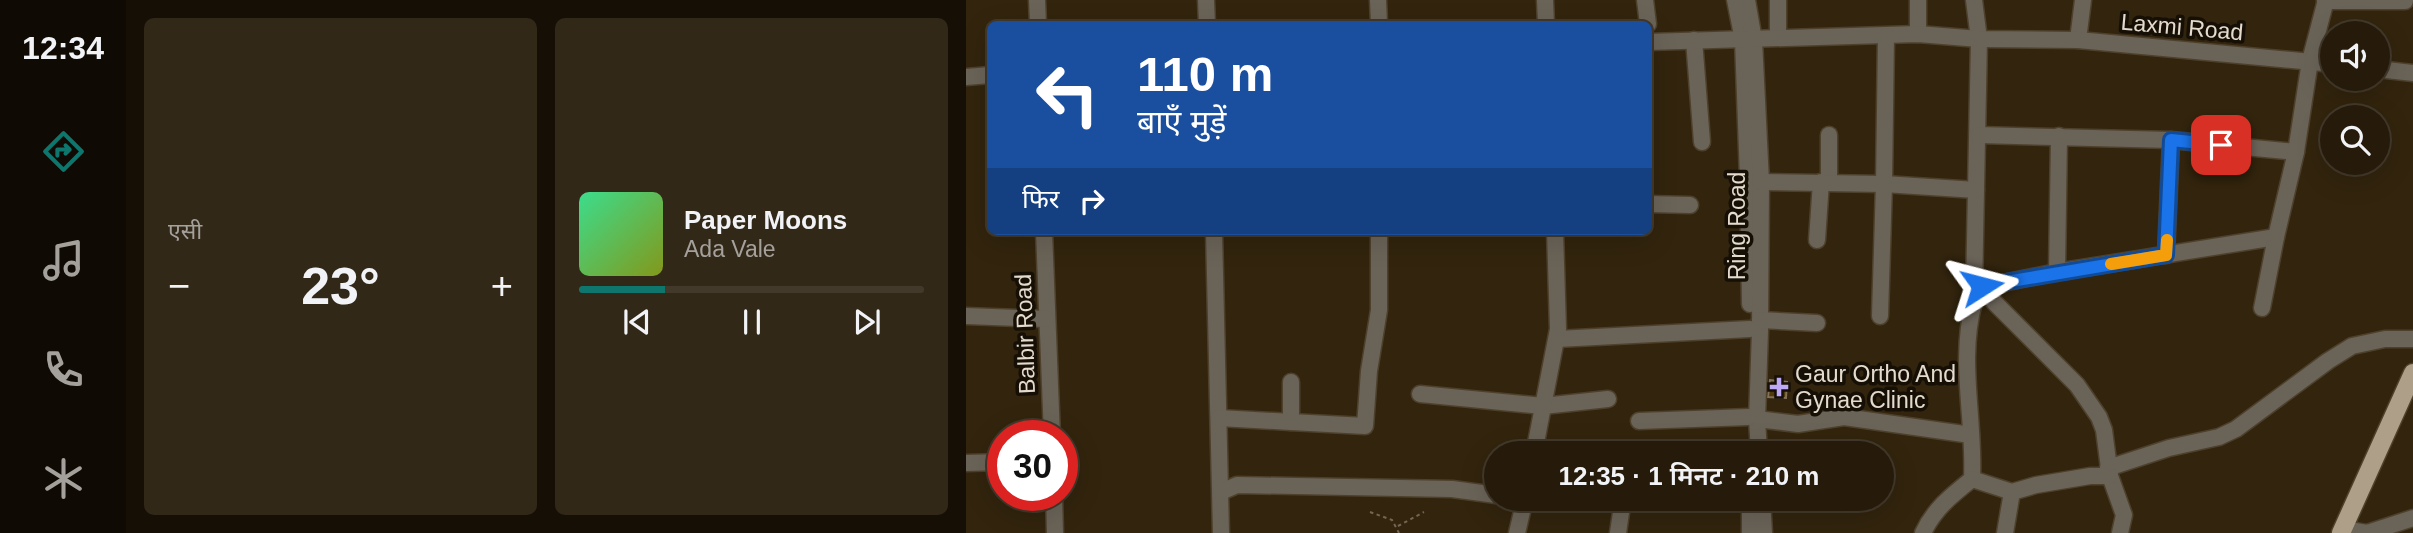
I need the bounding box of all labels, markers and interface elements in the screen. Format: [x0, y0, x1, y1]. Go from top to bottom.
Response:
street label: Laxmi Road [2120, 9, 2244, 45]
map controls [2320, 21, 2390, 175]
button: sound [2320, 21, 2390, 91]
text: 12:34 [22, 30, 104, 66]
text: 110 m [1137, 47, 1273, 101]
icon: left [1022, 49, 1113, 140]
text: बाएँ मुड़ें [1137, 104, 1226, 140]
button: search [2320, 105, 2390, 175]
pin [2191, 115, 2251, 175]
icon: arrive [2202, 126, 2240, 164]
icon: directions [39, 127, 88, 176]
street label: Ring Road [1724, 172, 1750, 280]
icon: right [1073, 182, 1111, 220]
text: फिर [1022, 184, 1059, 214]
text: Paper Moons [684, 205, 847, 235]
text: एसी [168, 218, 202, 244]
icon: music [39, 236, 88, 285]
text: Ada Vale [684, 236, 776, 262]
position arrow [1945, 249, 2019, 323]
text: 23° [301, 257, 380, 315]
text: − [168, 265, 190, 307]
text: + [491, 265, 513, 307]
street label: Balbir Road [1010, 273, 1040, 395]
icon: previous [618, 303, 656, 341]
icon: pause [733, 303, 771, 341]
icon: next [848, 303, 886, 341]
icon: phone [39, 345, 88, 394]
place label: Gaur Ortho And Gynae Clinic [1795, 361, 1956, 413]
marker: Gaur Ortho And Gynae Clinic [1769, 377, 1789, 397]
speed limit sign: 30 [987, 420, 1078, 511]
icon: climate [39, 454, 88, 503]
text: 12:35 · 1 मिनट · 210 m [1559, 461, 1819, 491]

